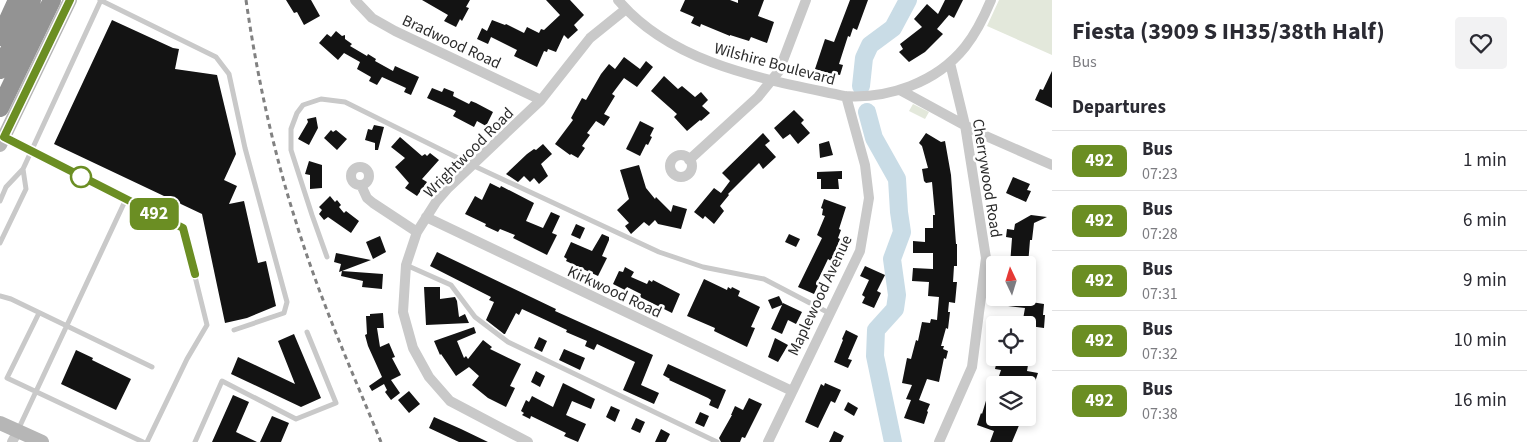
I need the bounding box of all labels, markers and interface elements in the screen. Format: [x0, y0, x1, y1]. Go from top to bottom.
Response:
street label: Bradwood Road [399, 9, 505, 74]
text: Fiesta (3909 S IH35/38th Half) [1072, 14, 1385, 49]
button: heart [1455, 17, 1507, 69]
street label: Wilshire Boulevard [712, 37, 838, 91]
text: Bus [1072, 51, 1097, 73]
text: Departures [1072, 94, 1166, 121]
street label: Wrightwood Road [419, 103, 519, 203]
street label: Cherrywood Road [967, 117, 1007, 239]
text: Bus [1142, 136, 1173, 163]
text: 1 min [1463, 147, 1507, 174]
text: 492 [1085, 148, 1114, 173]
text: 07:23 [1142, 163, 1178, 185]
unlabelled marker [70, 166, 92, 188]
text: Bus [1142, 196, 1173, 223]
line badge: 492 [125, 198, 183, 230]
text: 492 [140, 201, 168, 226]
text: 6 min [1463, 207, 1507, 234]
text: 492 [1085, 208, 1114, 233]
text: 07:28 [1142, 223, 1178, 245]
street label: Maplewood Avenue [782, 231, 858, 359]
north arrow [986, 256, 1036, 306]
map controls [986, 256, 1036, 426]
text: Bus [1142, 256, 1173, 283]
street label: Kirkwood Road [564, 260, 665, 323]
text: 9 min [1463, 267, 1507, 294]
text: 492 [1085, 268, 1114, 293]
text: 07:31 [1142, 283, 1178, 305]
button: locate [986, 316, 1036, 366]
text: Bus [1142, 316, 1173, 343]
text: 10 min [1453, 327, 1507, 354]
text: 492 [1085, 328, 1114, 353]
text: 07:32 [1142, 343, 1178, 365]
button: layers [986, 376, 1036, 426]
text: Bus [1142, 376, 1173, 403]
text: 16 min [1453, 387, 1507, 414]
text: 492 [1085, 388, 1114, 413]
text: 07:38 [1142, 403, 1178, 425]

